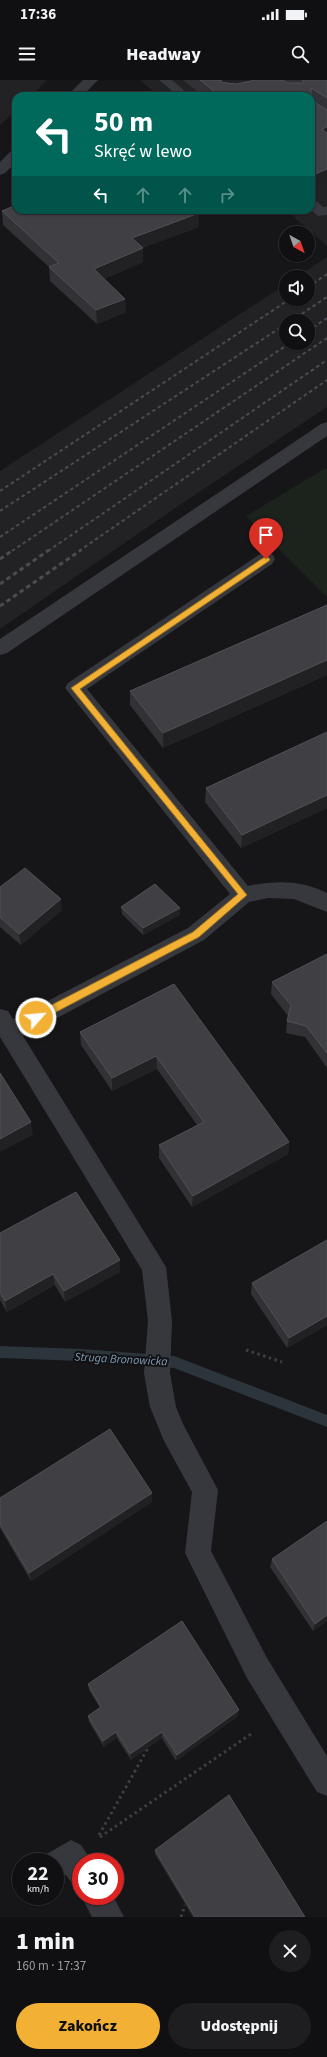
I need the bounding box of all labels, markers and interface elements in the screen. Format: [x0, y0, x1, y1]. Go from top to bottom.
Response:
text: 17:36 [20, 4, 56, 25]
text: Headway [126, 42, 201, 67]
icon: menu [16, 43, 38, 65]
icon: search [289, 43, 311, 65]
text: 50 m [94, 102, 153, 142]
icon: left [28, 108, 80, 160]
text: Skręć w lewo [94, 139, 192, 164]
icon: left [90, 184, 112, 206]
icon: ahead [132, 184, 154, 206]
icon: ahead [174, 184, 196, 206]
icon: right [216, 184, 238, 206]
north arrow [279, 226, 315, 262]
map controls [279, 226, 315, 350]
button: sound [279, 270, 315, 306]
button: search [279, 314, 315, 350]
pin [249, 518, 283, 559]
icon: arrive [255, 524, 277, 546]
position arrow [15, 997, 57, 1039]
water label: Struga Bronowicka [74, 1349, 169, 1370]
speed limit sign: 30 [72, 1853, 124, 1905]
text: 22 [27, 1860, 49, 1888]
text: km/h [27, 1882, 49, 1896]
text: 1 min [16, 1924, 75, 1959]
button: close [269, 1930, 311, 1972]
text: 160 m · 17:37 [16, 1957, 86, 1975]
button: Zakończ [16, 2003, 160, 2049]
button: Udostępnij [168, 2003, 311, 2049]

